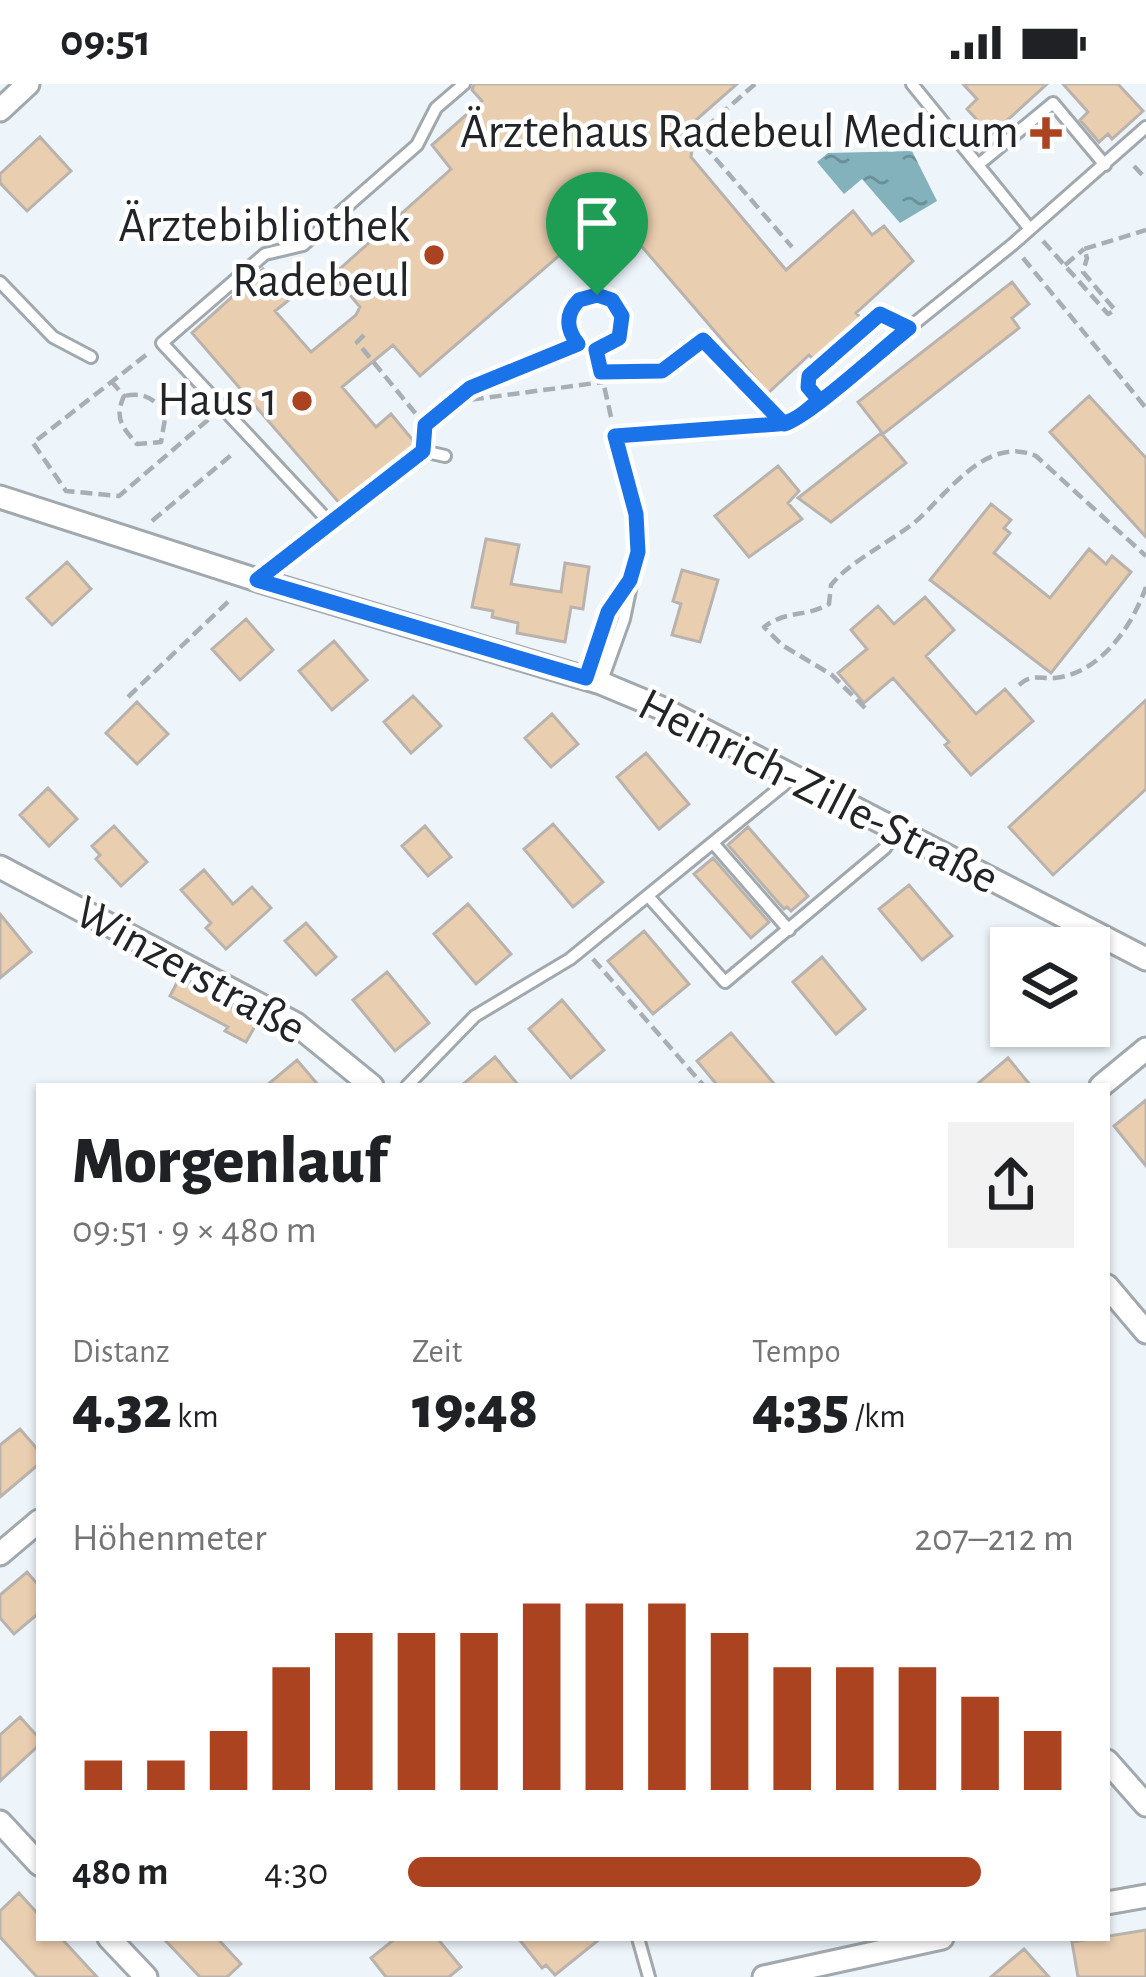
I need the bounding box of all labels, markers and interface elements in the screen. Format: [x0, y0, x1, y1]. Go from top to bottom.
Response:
text: 09:51 [60, 19, 151, 64]
place label: Ärztehaus Radebeul Medicum [460, 106, 1019, 157]
marker: Ärztehaus Radebeul Medicum [1030, 117, 1062, 149]
pin [546, 172, 648, 295]
icon: arrive [564, 190, 630, 256]
place label: Ärztebibliothek Radebeul [118, 200, 410, 306]
marker: Ärztebibliothek Radebeul [421, 242, 447, 268]
place label: Haus 1 [157, 377, 278, 425]
marker: Haus 1 [289, 388, 315, 414]
street label: Heinrich-Zille-Straße [630, 681, 1006, 903]
street label: Winzerstraße [67, 888, 313, 1054]
map controls [990, 927, 1110, 1047]
button: layers [990, 927, 1110, 1047]
button: share [948, 1122, 1074, 1248]
text: Morgenlauf [72, 1129, 387, 1195]
text: 09:51 · 9 × 480 m [72, 1211, 317, 1250]
text: Distanz [72, 1336, 170, 1369]
text: Zeit [412, 1336, 462, 1369]
text: Tempo [752, 1336, 841, 1369]
text: 4.32 [72, 1379, 172, 1439]
text: 19:48 [412, 1379, 538, 1439]
text: 4:35 [752, 1379, 849, 1439]
text: km [172, 1401, 219, 1434]
text: /km [849, 1401, 906, 1434]
text: Höhenmeter [72, 1519, 267, 1558]
text: 207–212 m [914, 1519, 1074, 1558]
text: 480 m [72, 1853, 169, 1892]
text: 4:30 [264, 1853, 328, 1892]

